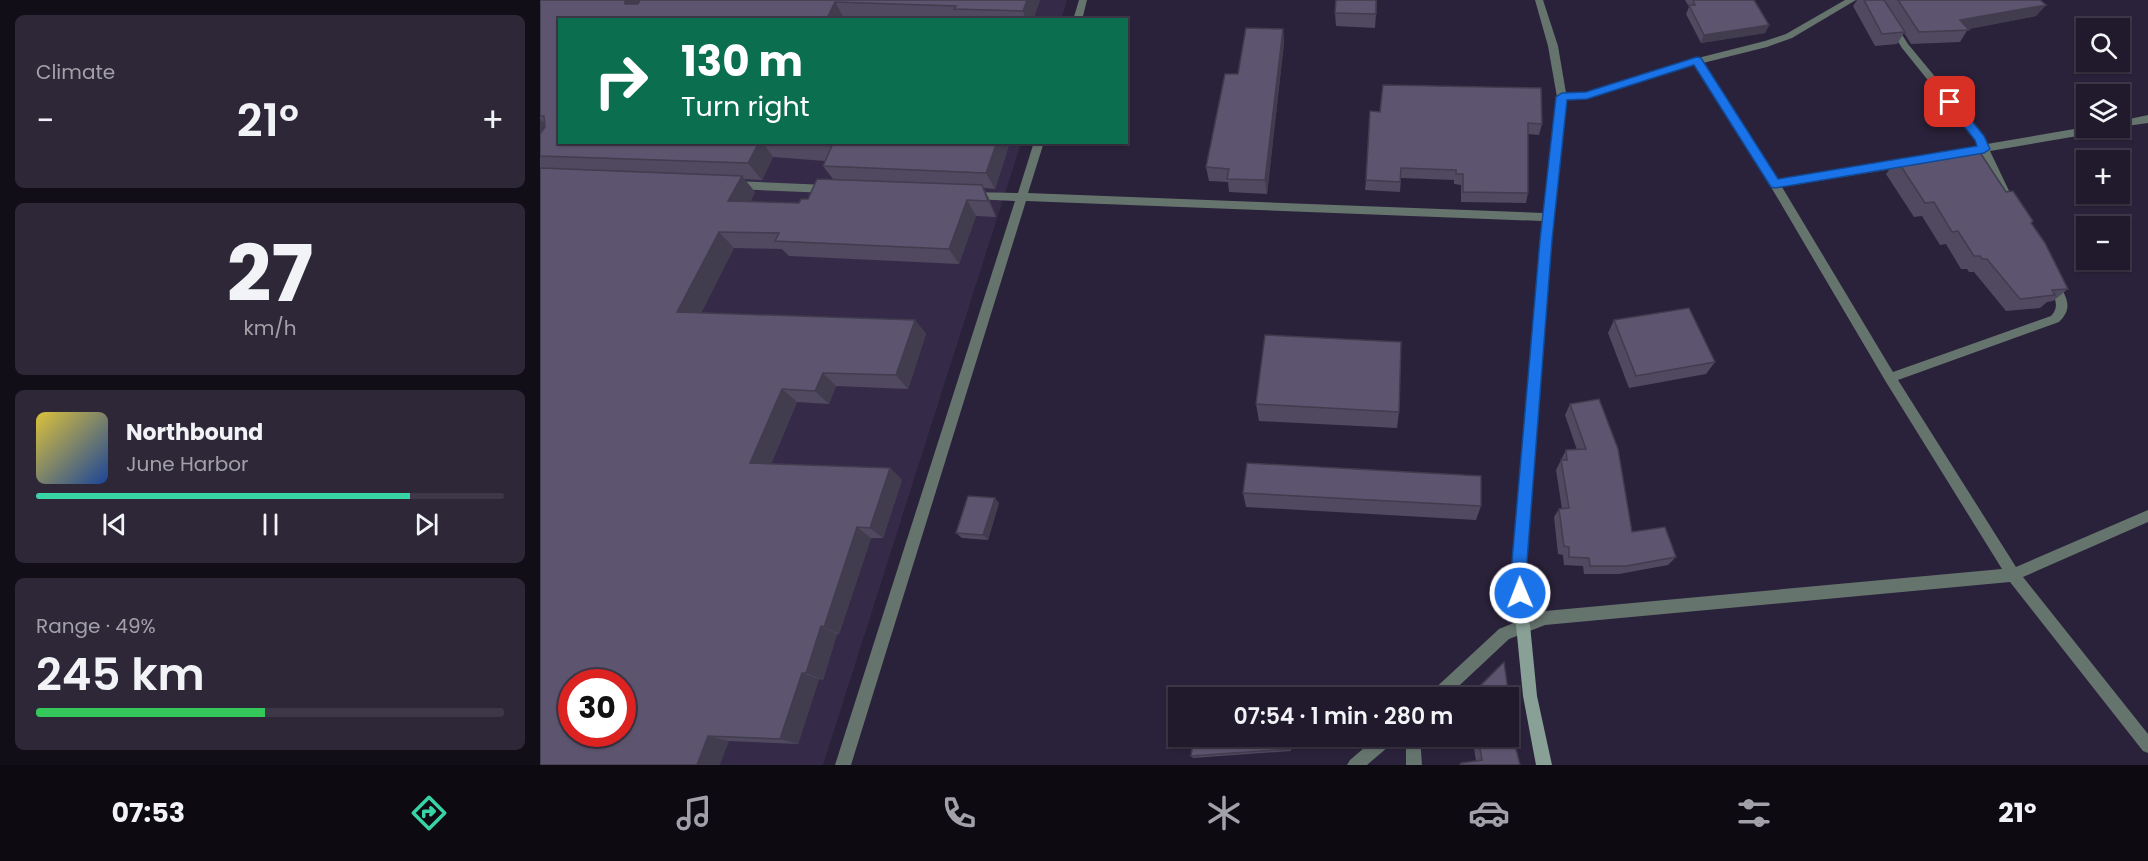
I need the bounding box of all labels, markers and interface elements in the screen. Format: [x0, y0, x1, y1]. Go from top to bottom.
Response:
map controls [2076, 18, 2130, 270]
button: search [2076, 18, 2130, 72]
text: 130 m [681, 32, 803, 91]
icon: right [582, 42, 660, 120]
text: Climate [36, 58, 115, 86]
pin [1924, 76, 1975, 127]
button: layers [2076, 84, 2130, 138]
icon: arrive [1933, 85, 1966, 118]
text: Turn right [681, 88, 810, 125]
text: 21° [237, 89, 299, 152]
text: − [36, 97, 54, 144]
text: + [481, 97, 504, 144]
button: + [2076, 150, 2130, 204]
button: − [2076, 216, 2130, 270]
text: 27 [227, 219, 313, 328]
text: km/h [243, 314, 297, 342]
text: Northbound [126, 417, 263, 448]
text: June Harbor [126, 450, 249, 478]
icon: previous [98, 508, 131, 541]
icon: pause [254, 508, 287, 541]
icon: next [410, 508, 443, 541]
position arrow [1488, 561, 1552, 625]
text: Range · 49% [36, 612, 156, 640]
text: 245 km [36, 643, 205, 706]
speed limit sign: 30 [558, 669, 636, 747]
text: 07:54 · 1 min · 280 m [1234, 701, 1453, 732]
icon: directions [408, 792, 450, 834]
icon: music [673, 792, 715, 834]
icon: phone [938, 792, 980, 834]
icon: climate [1203, 792, 1245, 834]
icon: car [1468, 792, 1510, 834]
icon: filters [1733, 792, 1775, 834]
text: 07:53 [112, 794, 185, 831]
text: 21° [1998, 794, 2036, 831]

